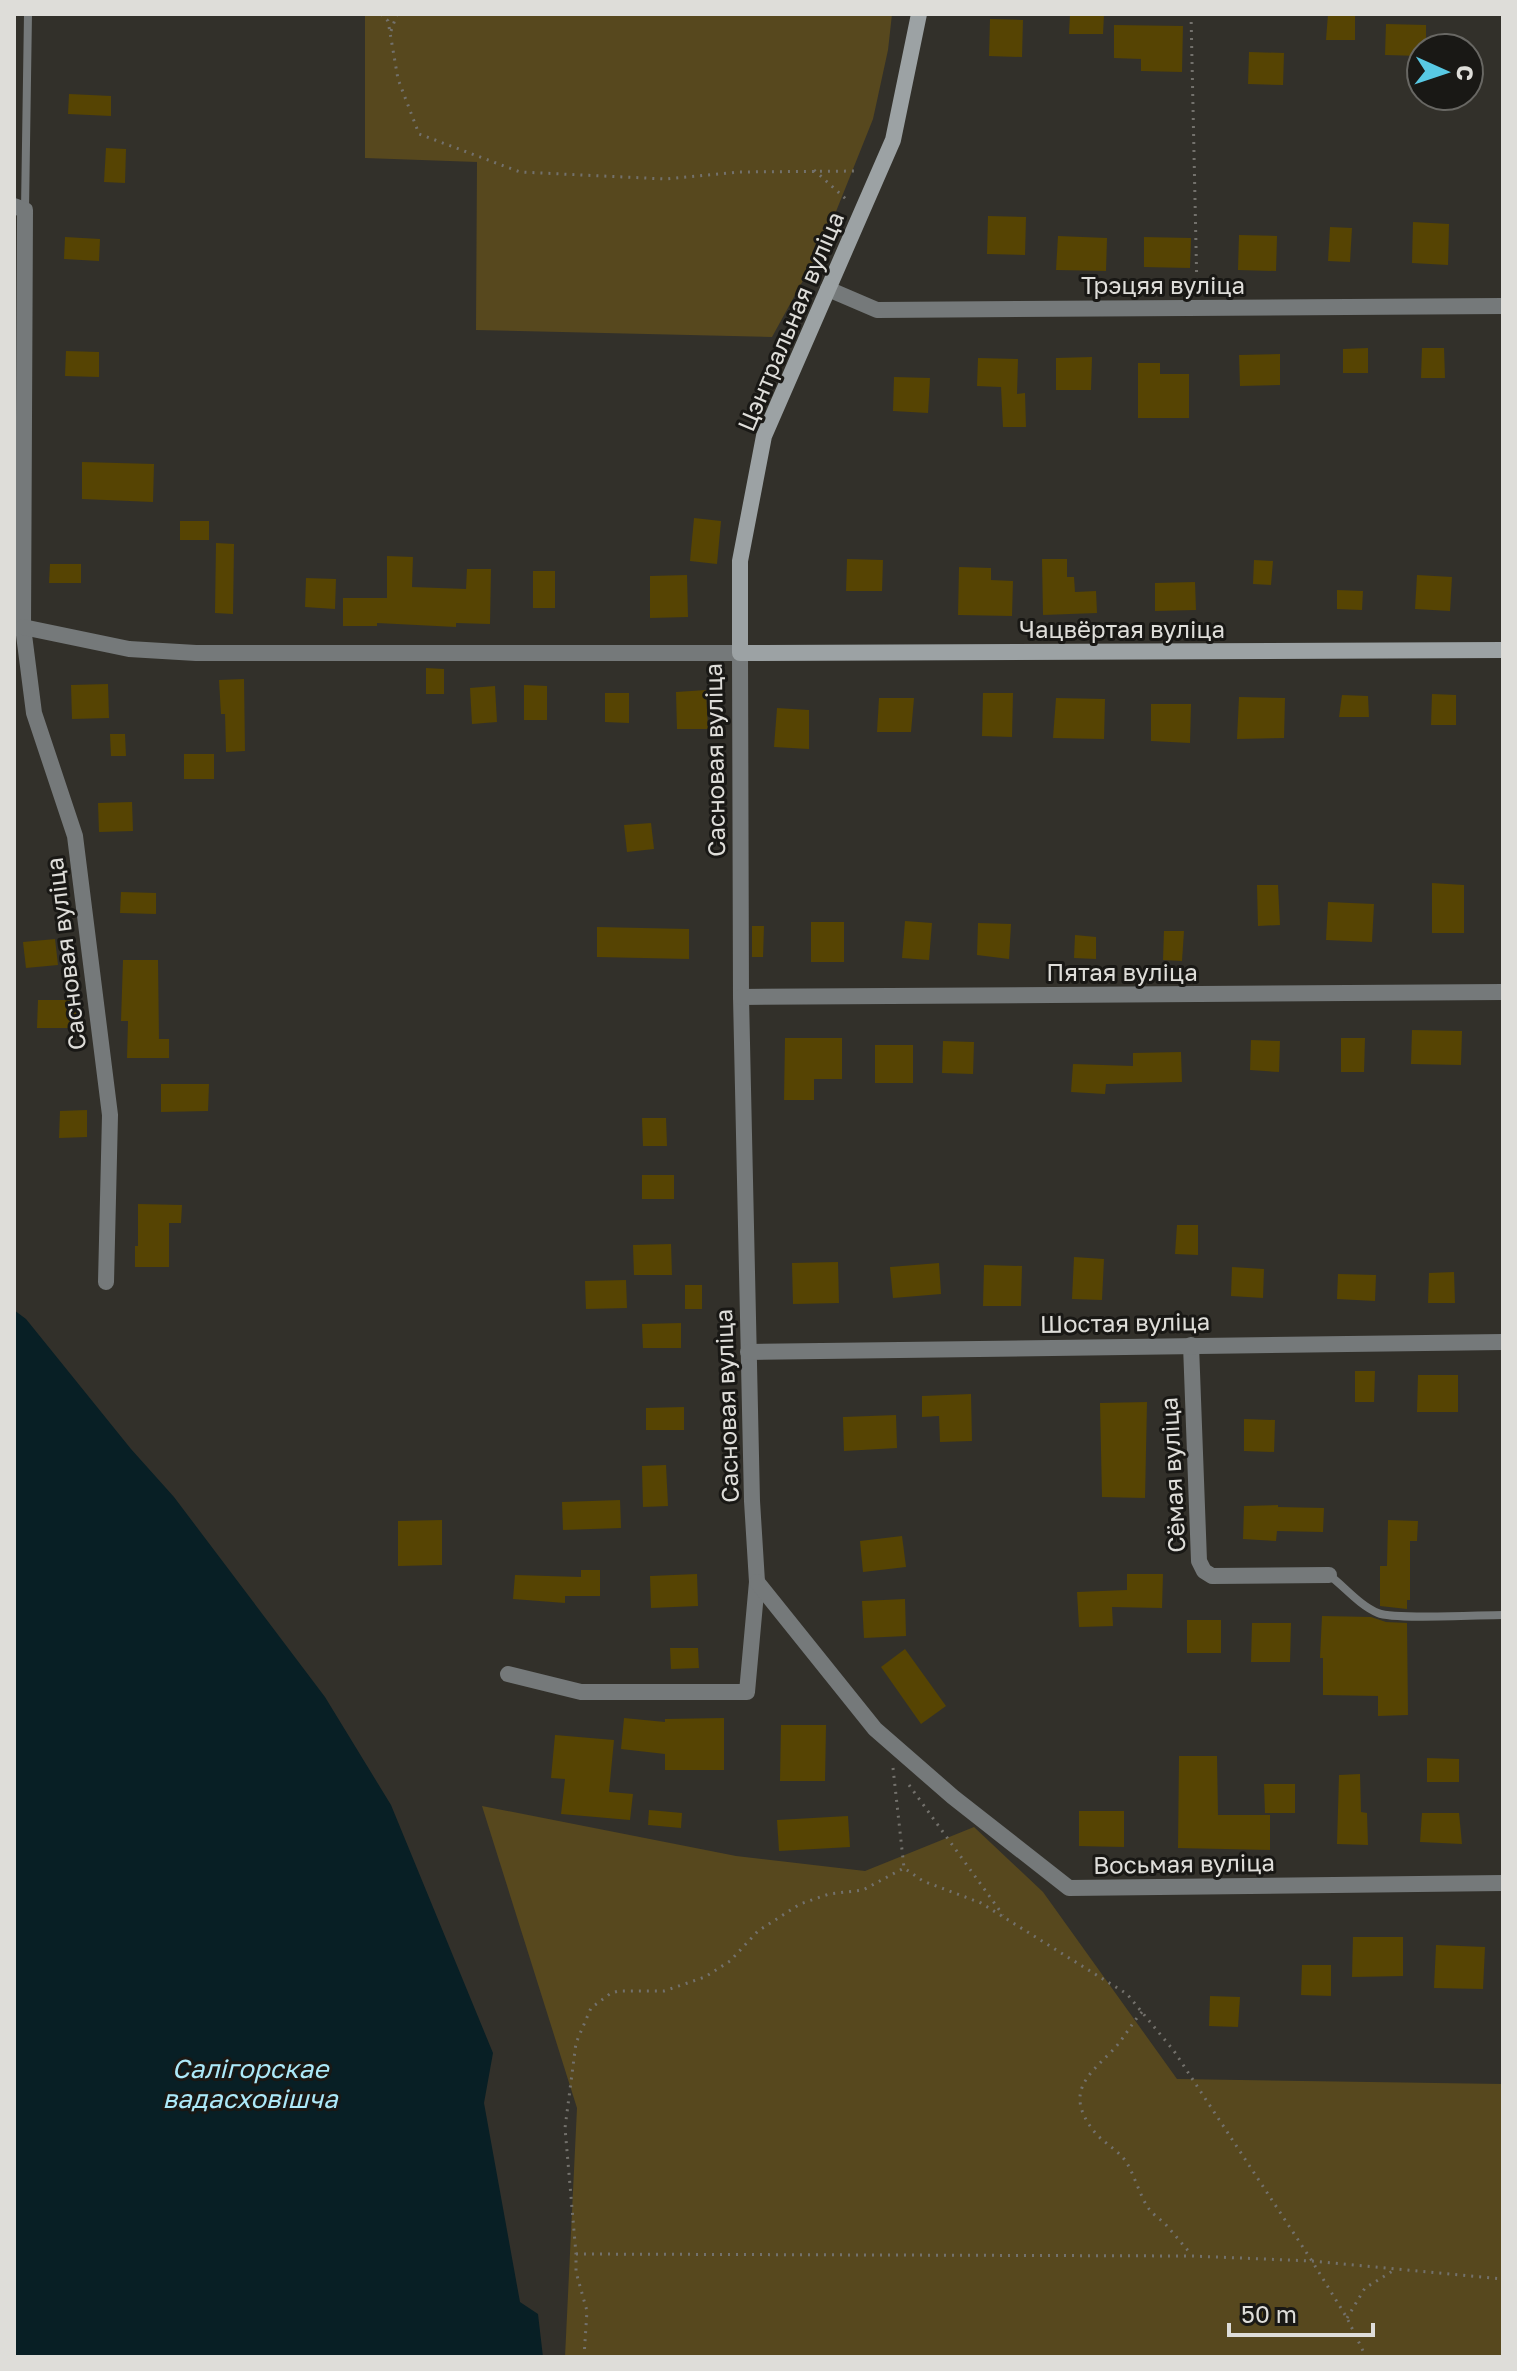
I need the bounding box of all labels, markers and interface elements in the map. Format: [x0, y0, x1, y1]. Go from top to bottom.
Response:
north arrow [1405, 32, 1485, 112]
text: С [1452, 65, 1479, 82]
street label: Цэнтральная вуліца [731, 207, 849, 435]
street label: Трэцяя вуліца [1081, 270, 1245, 299]
street label: Чацвёртая вуліца [1019, 614, 1225, 643]
street label: Сасновая вуліца [698, 663, 730, 857]
street label: Сасновая вуліца [39, 856, 91, 1052]
street label: Пятая вуліца [1046, 957, 1198, 986]
street label: Шостая вуліца [1040, 1306, 1210, 1338]
street label: Сасновая вуліца [708, 1309, 744, 1503]
street label: Сёмая вуліца [1153, 1396, 1191, 1554]
street label: Восьмая вуліца [1093, 1847, 1275, 1879]
water label: Салігорскае вадасховішча [162, 2053, 339, 2114]
scale bar [1229, 2287, 1373, 2337]
text: 50 m [1241, 2299, 1297, 2328]

